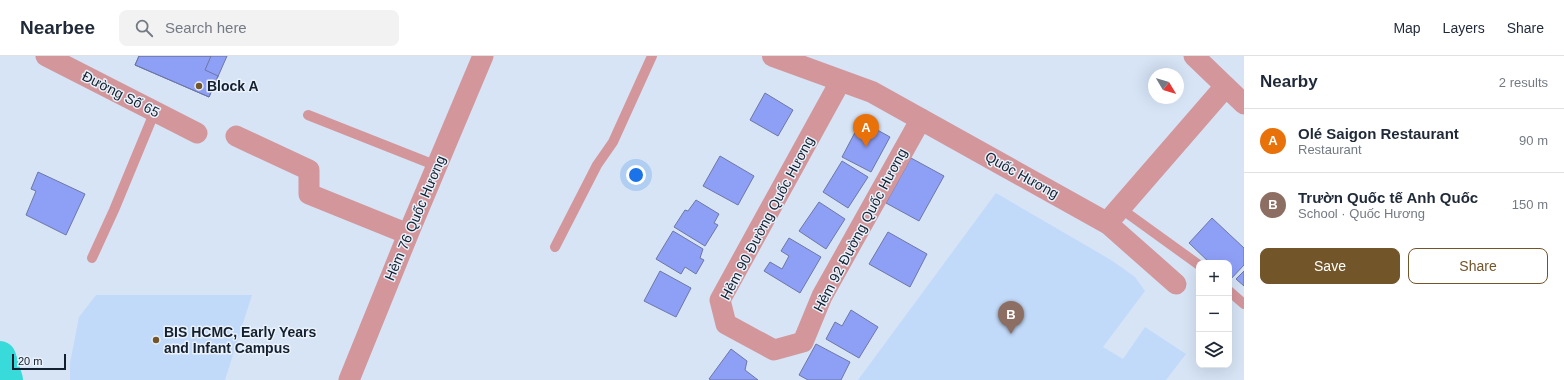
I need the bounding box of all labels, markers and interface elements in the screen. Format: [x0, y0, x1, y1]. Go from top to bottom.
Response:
search box [119, 10, 399, 46]
text: Nearbee [20, 17, 95, 38]
icon: search [133, 17, 155, 39]
text: Search here [165, 19, 247, 36]
text: Map [1393, 20, 1421, 36]
text: Layers [1443, 20, 1485, 36]
text: Share [1507, 20, 1544, 36]
street label: Đường Số 65 [80, 68, 163, 120]
north arrow [1148, 68, 1184, 104]
text: Nearby [1260, 72, 1318, 91]
text: 2 results [1499, 75, 1548, 90]
place label: Block A [207, 78, 259, 94]
marker: Block A [194, 81, 204, 91]
pin: A [853, 114, 879, 147]
text: Olé Saigon Restaurant [1298, 125, 1459, 142]
text: A [1268, 133, 1278, 148]
text: 90 m [1519, 133, 1548, 148]
street label: Hẻm 90 Đường Quốc Hương [717, 134, 817, 302]
text: Restaurant [1298, 142, 1362, 157]
street label: Hẻm 92 Đường Quốc Hương [810, 146, 910, 314]
street label: Quốc Hương [982, 148, 1062, 202]
street label: Hẻm 76 Quốc Hương [381, 153, 449, 283]
your location [626, 165, 646, 185]
text: Trườn Quốc tế Anh Quốc [1298, 189, 1478, 206]
text: B [1268, 197, 1278, 212]
text: 150 m [1512, 197, 1548, 212]
text: School · Quốc Hương [1298, 206, 1425, 221]
button: Save [1260, 248, 1400, 284]
button: Share [1408, 248, 1548, 284]
map controls [1196, 260, 1232, 368]
button: + [1196, 260, 1232, 296]
button: − [1196, 296, 1232, 332]
pin: B [998, 301, 1024, 334]
place label: BIS HCMC, Early Years and Infant Campus [164, 324, 316, 356]
button: layers [1196, 332, 1232, 368]
marker: BIS HCMC, Early Years and Infant Campus [151, 335, 161, 345]
scale bar [12, 352, 66, 371]
text: 20 m [18, 355, 42, 367]

